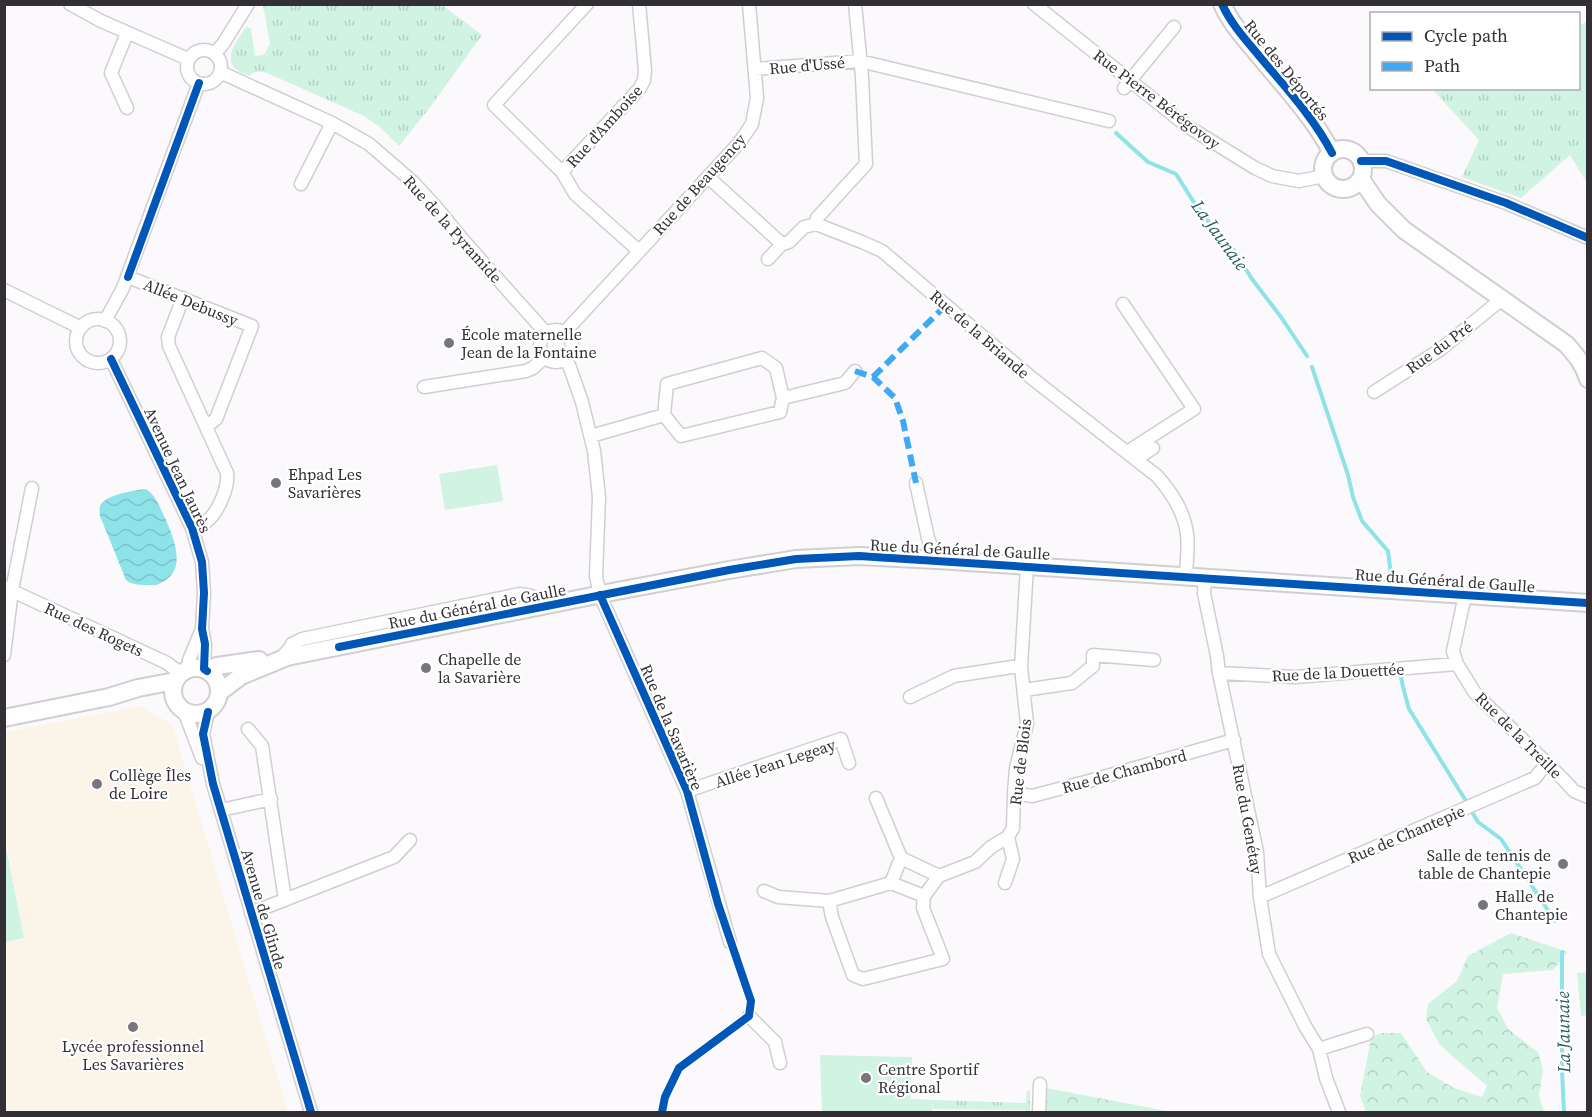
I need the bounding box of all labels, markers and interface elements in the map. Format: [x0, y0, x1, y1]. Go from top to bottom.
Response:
legend [1370, 12, 1580, 90]
street label: Rue des Déportés [1239, 15, 1335, 125]
text: Cycle path [1424, 23, 1508, 48]
street label: Rue Pierre Bérégovoy [1089, 44, 1226, 154]
street label: Rue d'Ussé [768, 51, 846, 79]
text: Path [1424, 53, 1461, 78]
street label: Rue d'Amboise [561, 80, 647, 172]
street label: Rue de Beaugency [647, 128, 751, 240]
street label: Rue de la Pyramide [399, 170, 507, 288]
water label: La Jaunaie [1185, 194, 1254, 276]
street label: Allée Debussy [140, 273, 242, 331]
street label: Rue de la Briande [925, 285, 1035, 383]
street label: Rue du Pré [1401, 315, 1477, 379]
place label: École maternelle Jean de la Fontaine [460, 323, 597, 363]
marker: École maternelle Jean de la Fontaine [442, 336, 456, 350]
street label: Avenue Jean Jaurès [139, 404, 217, 536]
place label: Ehpad Les Savarières [288, 463, 362, 503]
marker: Ehpad Les Savarières [269, 476, 283, 490]
street label: Rue du Général de Gaulle [869, 533, 1051, 565]
street label: Rue du Général de Gaulle [1354, 563, 1536, 597]
street label: Rue du Général de Gaulle [386, 578, 568, 634]
street label: Rue des Rogets [41, 596, 147, 662]
place label: Chapelle de la Savarière [438, 648, 522, 688]
street label: Rue de la Douettée [1271, 658, 1405, 686]
marker: Chapelle de la Savarière [419, 661, 433, 675]
street label: Rue de la Savarière [635, 661, 709, 793]
street label: Rue de la Treille [1471, 687, 1567, 783]
street label: Rue de Blois [1004, 717, 1036, 807]
street label: Allée Jean Legeay [712, 733, 839, 793]
street label: Rue de Chambord [1059, 744, 1189, 798]
street label: Rue du Genétay [1227, 762, 1269, 877]
place label: Collège Îles de Loire [109, 764, 191, 804]
marker: Collège Îles de Loire [90, 777, 104, 791]
street label: Rue de Chantepie [1344, 799, 1468, 869]
place label: Salle de tennis de table de Chantepie [1418, 844, 1551, 884]
street label: Avenue de Glinde [236, 846, 292, 972]
marker: Salle de tennis de table de Chantepie [1556, 857, 1570, 871]
place label: Halle de Chantepie [1495, 885, 1568, 925]
marker: Halle de Chantepie [1476, 898, 1490, 912]
water label: La Jaunaie [1550, 990, 1576, 1074]
marker: Lycée professionnel Les Savarières [126, 1020, 140, 1034]
place label: Lycée professionnel Les Savarières [62, 1035, 205, 1075]
place label: Centre Sportif Régional [878, 1058, 980, 1098]
marker: Centre Sportif Régional [859, 1071, 873, 1085]

